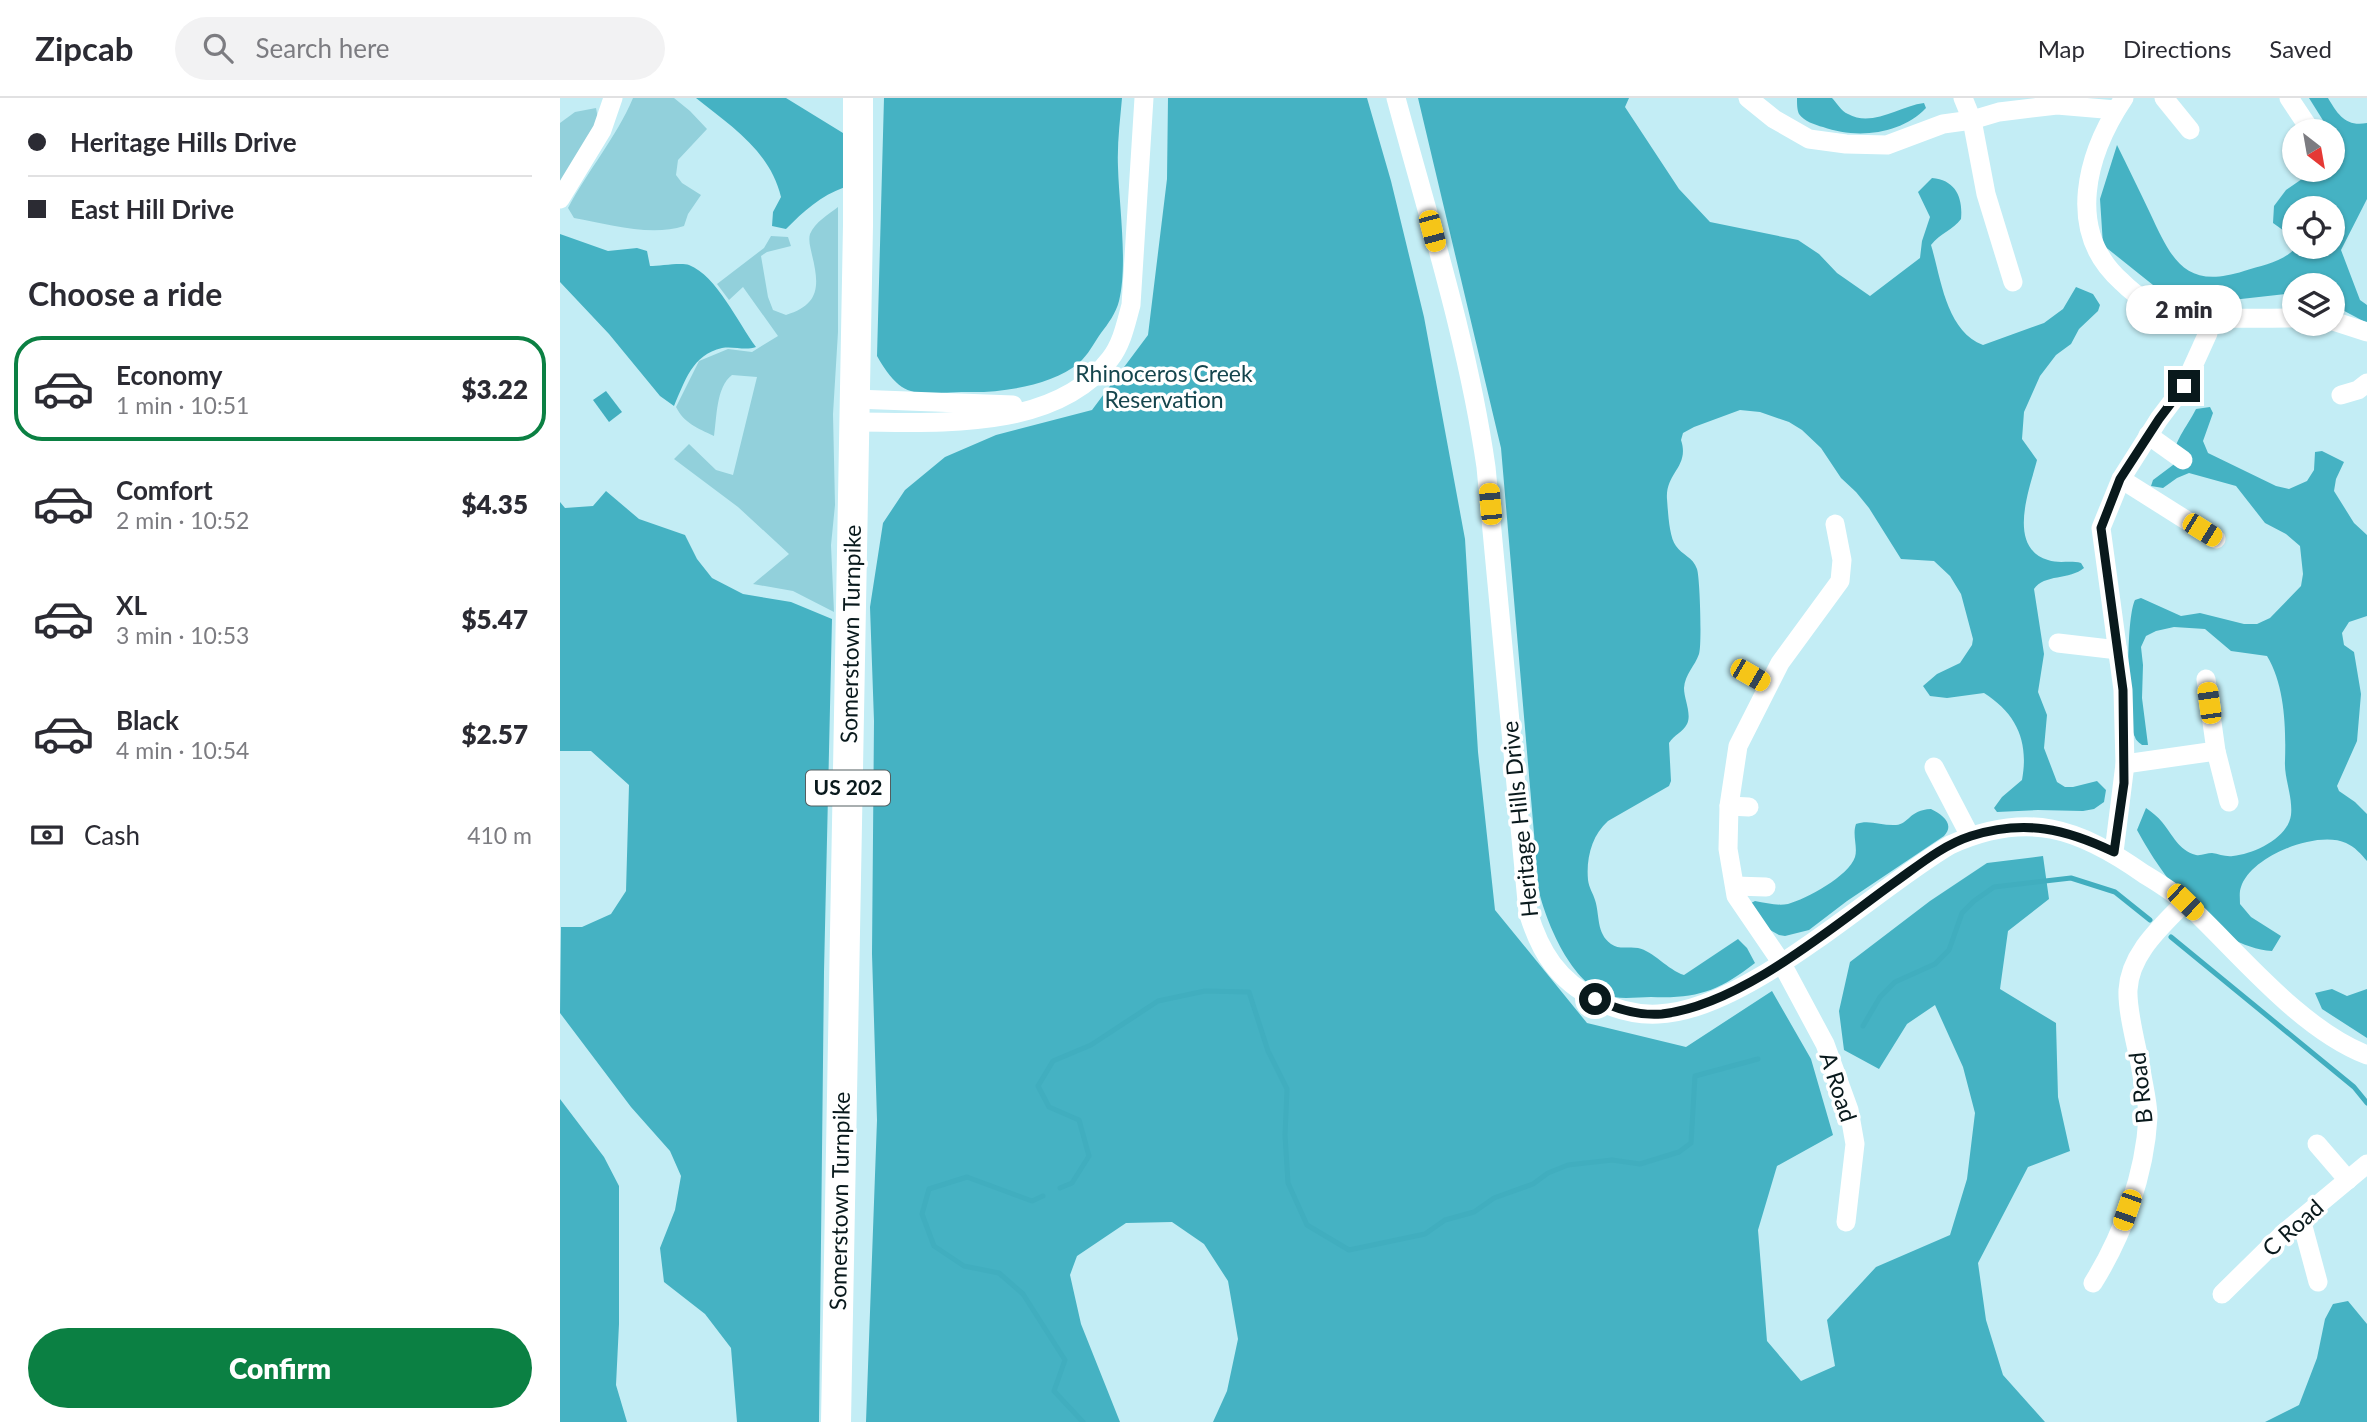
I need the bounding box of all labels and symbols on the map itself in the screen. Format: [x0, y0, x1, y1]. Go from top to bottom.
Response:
north arrow [2282, 119, 2345, 182]
car [1417, 208, 1448, 254]
callout: 2 min [2126, 285, 2242, 334]
park label: Rhinoceros Creek Reservation [1075, 359, 1253, 413]
route end [2168, 370, 2200, 402]
car [1478, 482, 1503, 526]
car [2179, 510, 2226, 550]
street label: Somerstown Turnpike [834, 524, 866, 744]
car [1727, 655, 1774, 695]
car [2196, 681, 2223, 725]
street label: Heritage Hills Drive [1495, 720, 1543, 919]
road number: US 202 [806, 770, 890, 806]
car [2163, 880, 2208, 924]
route start [1579, 983, 1611, 1015]
street label: A Road [1815, 1048, 1863, 1125]
street label: B Road [2122, 1051, 2158, 1125]
street label: Somerstown Turnpike [823, 1091, 855, 1311]
car [2111, 1187, 2144, 1233]
street label: C Road [2256, 1193, 2329, 1262]

